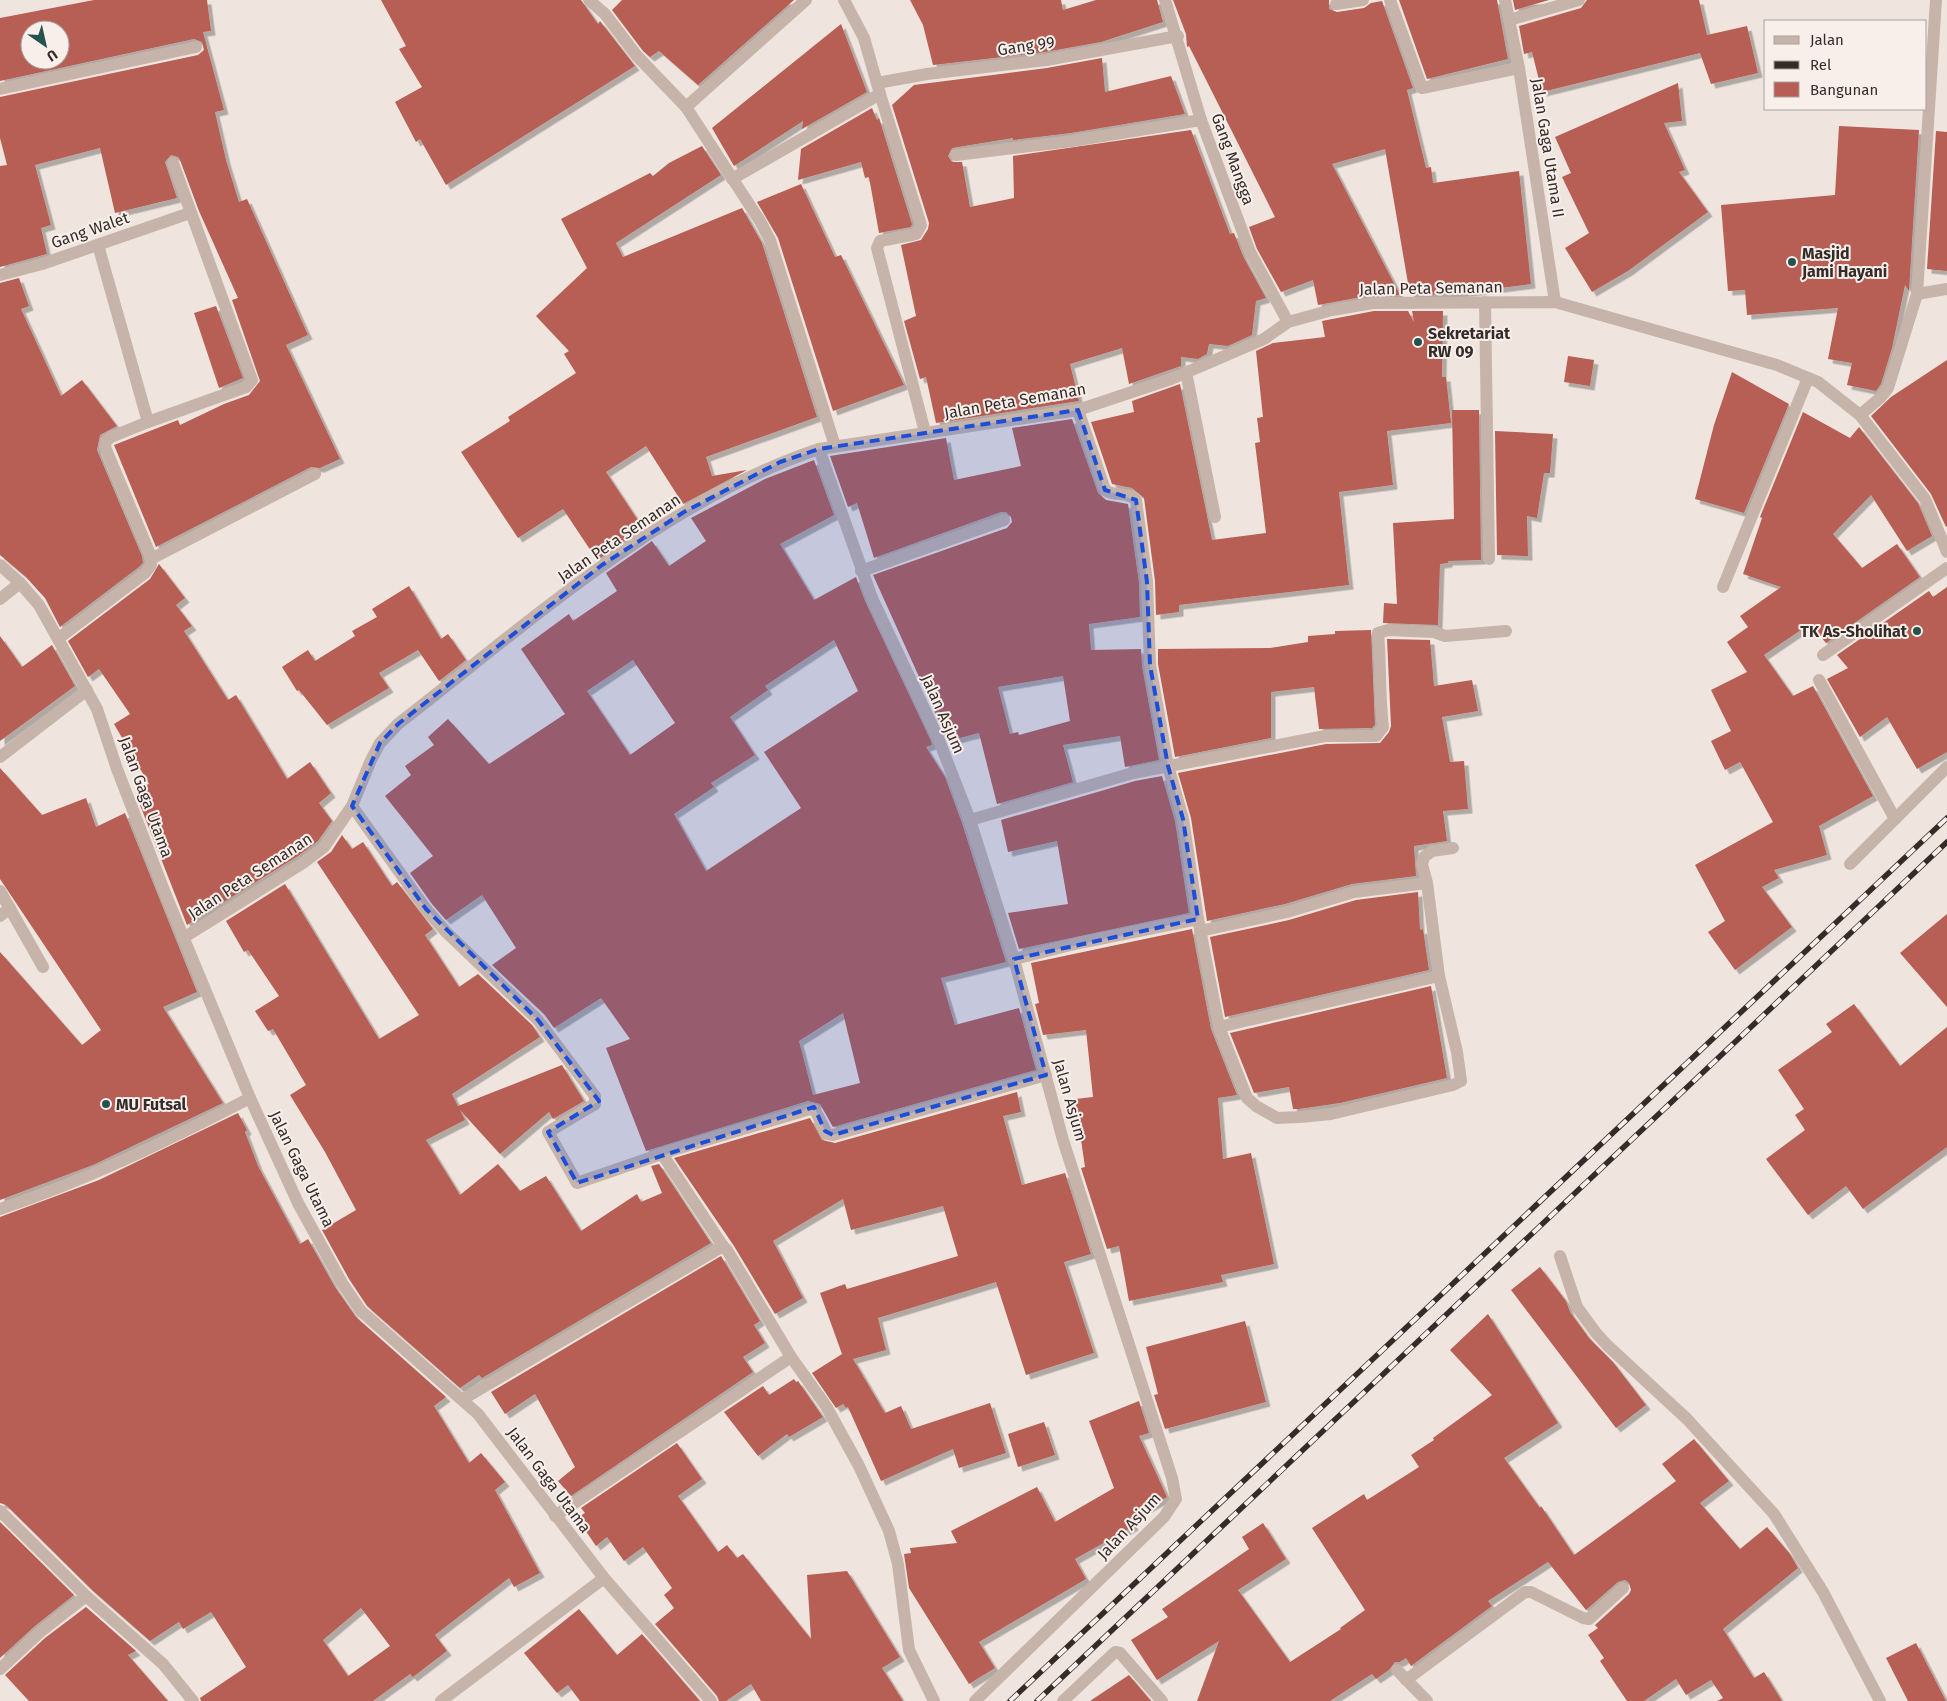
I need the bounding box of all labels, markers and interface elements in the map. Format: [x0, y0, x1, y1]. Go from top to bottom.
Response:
north arrow [20, 20, 70, 70]
legend [1764, 20, 1927, 110]
text: Jalan [1810, 31, 1844, 49]
street label: Gang 99 [996, 33, 1056, 59]
text: U [43, 46, 61, 65]
text: Rel [1810, 56, 1832, 74]
street label: Jalan Gaga Utama II [1528, 77, 1568, 219]
text: Bangunan [1810, 81, 1878, 99]
street label: Gang Mangga [1208, 110, 1258, 208]
street label: Gang Walet [49, 208, 132, 252]
place label: Masjid Jami Hayani [1801, 244, 1887, 281]
marker: Masjid Jami Hayani [1786, 256, 1798, 268]
street label: Jalan Peta Semanan [1359, 277, 1503, 299]
place label: Sekretariat RW 09 [1428, 324, 1511, 361]
marker: Sekretariat RW 09 [1412, 336, 1424, 348]
street label: Jalan Peta Semanan [943, 379, 1087, 423]
street label: Jalan Peta Semanan [554, 490, 684, 586]
place label: TK As-Sholihat [1800, 622, 1908, 641]
marker: TK As-Sholihat [1911, 625, 1923, 637]
street label: Jalan Asjum [917, 672, 969, 756]
street label: Jalan Gaga Utama [115, 734, 177, 860]
street label: Jalan Peta Semanan [185, 829, 315, 923]
street label: Jalan Asjum [1049, 1057, 1091, 1143]
place label: MU Futsal [116, 1095, 187, 1114]
marker: MU Futsal [100, 1098, 112, 1110]
street label: Jalan Gaga Utama [266, 1108, 338, 1230]
street label: Jalan Gaga Utama [503, 1423, 595, 1537]
street label: Jalan Asjum [1093, 1489, 1165, 1563]

